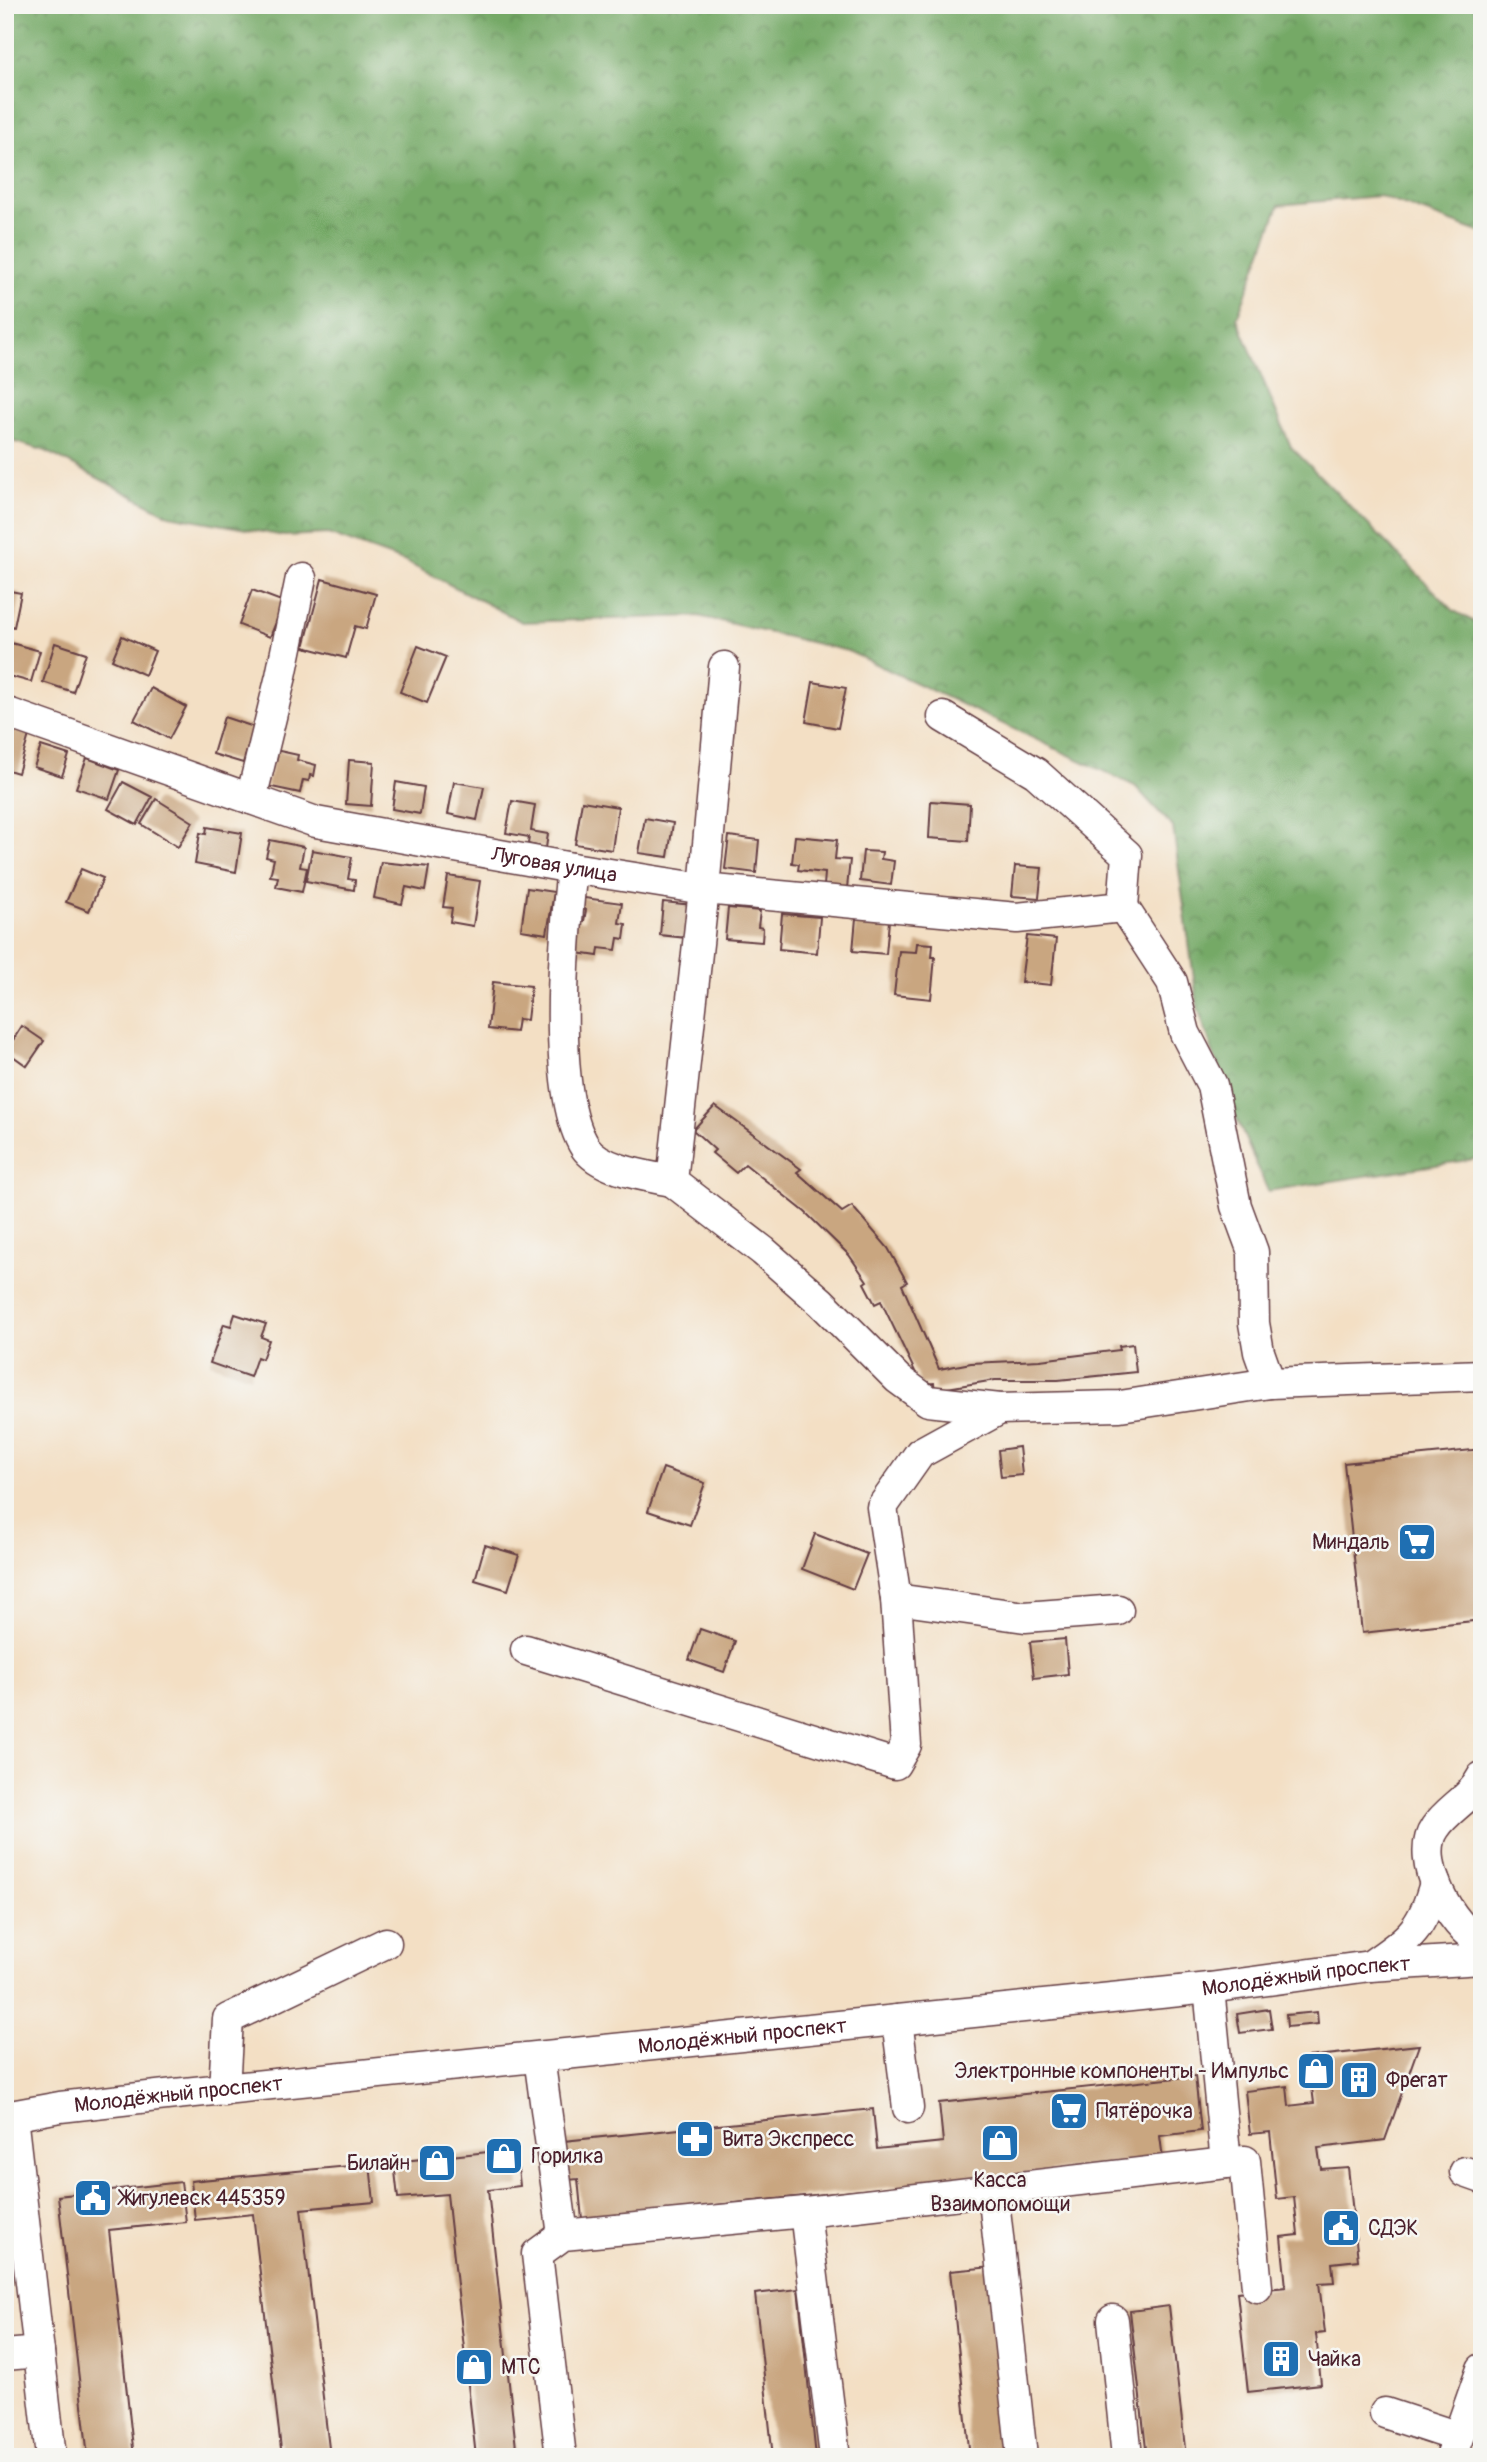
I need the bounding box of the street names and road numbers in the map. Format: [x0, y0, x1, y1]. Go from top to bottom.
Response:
street label: Луговая улица [488, 841, 619, 889]
street label: Молодёжный проспект [1200, 1950, 1412, 2003]
street label: Молодёжный проспект [637, 2012, 849, 2060]
street label: Молодёжный проспект [73, 2070, 285, 2119]

